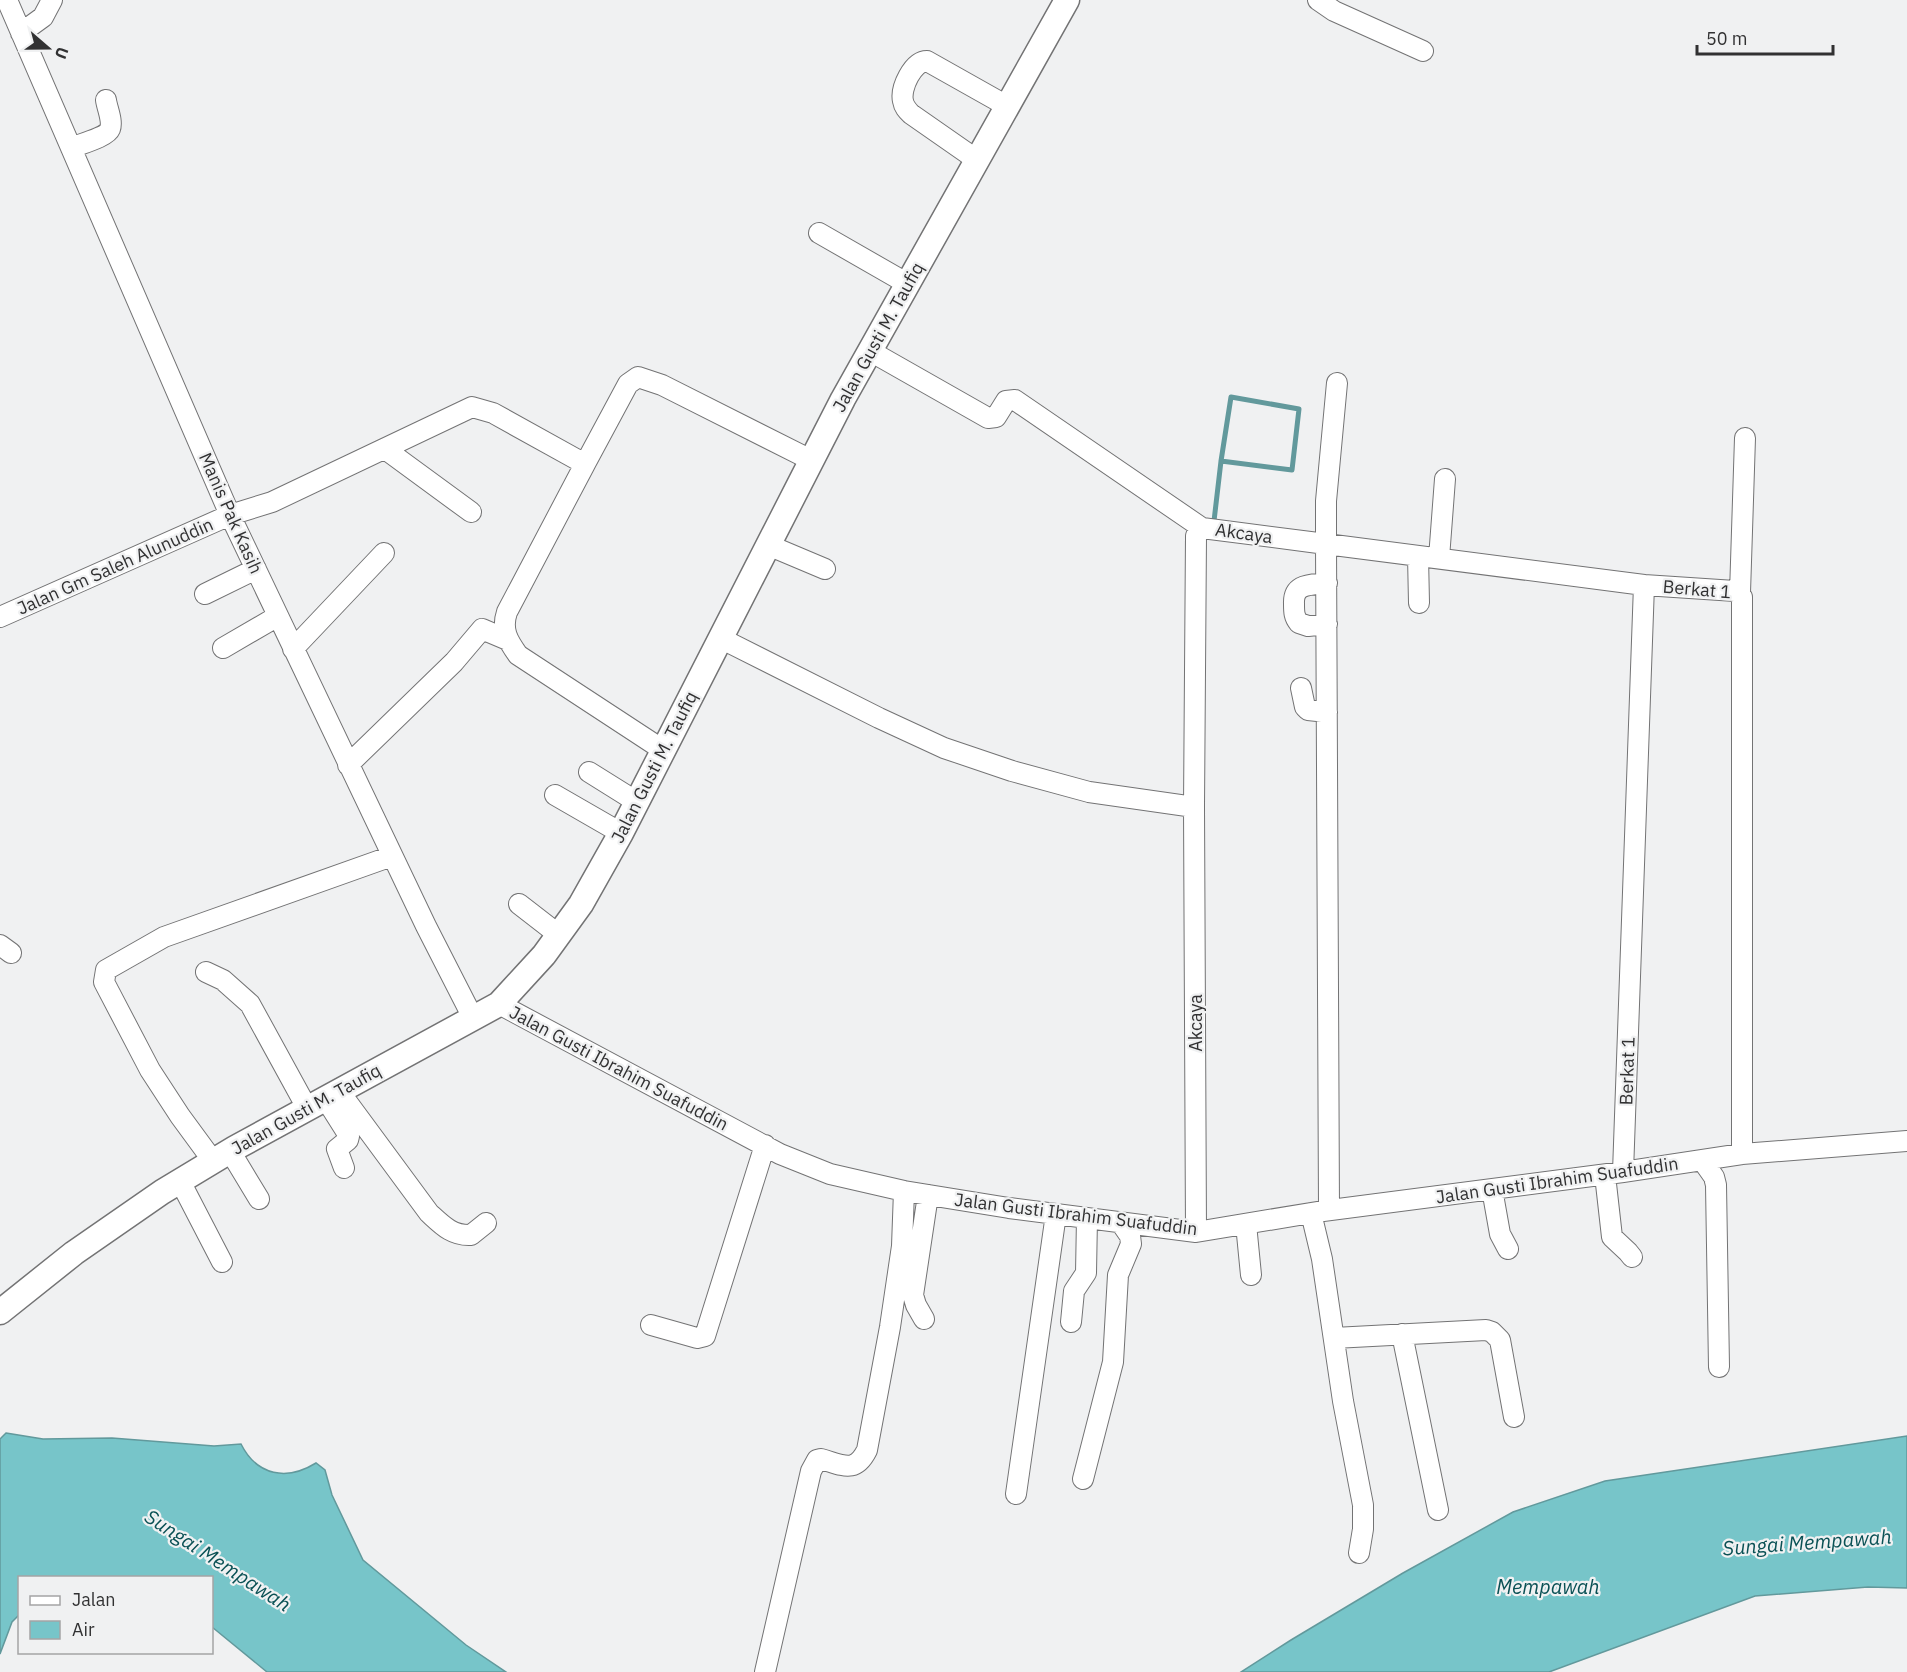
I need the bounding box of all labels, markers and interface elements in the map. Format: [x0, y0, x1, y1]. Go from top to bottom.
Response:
north arrow [18, 18, 78, 78]
scale bar [1697, 18, 1834, 56]
text: 50 m [1706, 27, 1748, 50]
text: U [51, 44, 73, 62]
street label: Jalan Gusti M. Taufiq [827, 258, 929, 416]
street label: Manis Pak Kasih [194, 449, 268, 577]
street label: Jalan Gm Saleh Alunuddin [13, 512, 217, 620]
street label: Akcaya [1214, 518, 1275, 548]
street label: Berkat 1 [1662, 575, 1732, 603]
street label: Jalan Gusti M. Taufiq [606, 687, 702, 847]
street label: Akcaya [1184, 994, 1207, 1052]
street label: Jalan Gusti Ibrahim Suafuddin [506, 1000, 732, 1136]
street label: Berkat 1 [1614, 1036, 1640, 1106]
street label: Jalan Gusti M. Taufiq [227, 1058, 385, 1160]
street label: Jalan Gusti Ibrahim Suafuddin [1434, 1152, 1680, 1208]
street label: Jalan Gusti Ibrahim Suafuddin [953, 1188, 1199, 1240]
water label: Sungai Mempawah [140, 1503, 296, 1617]
water label: Sungai Mempawah [1722, 1523, 1892, 1561]
water label: Mempawah [1496, 1573, 1600, 1600]
legend [18, 1576, 213, 1654]
text: Jalan [72, 1588, 116, 1611]
text: Air [72, 1618, 95, 1641]

